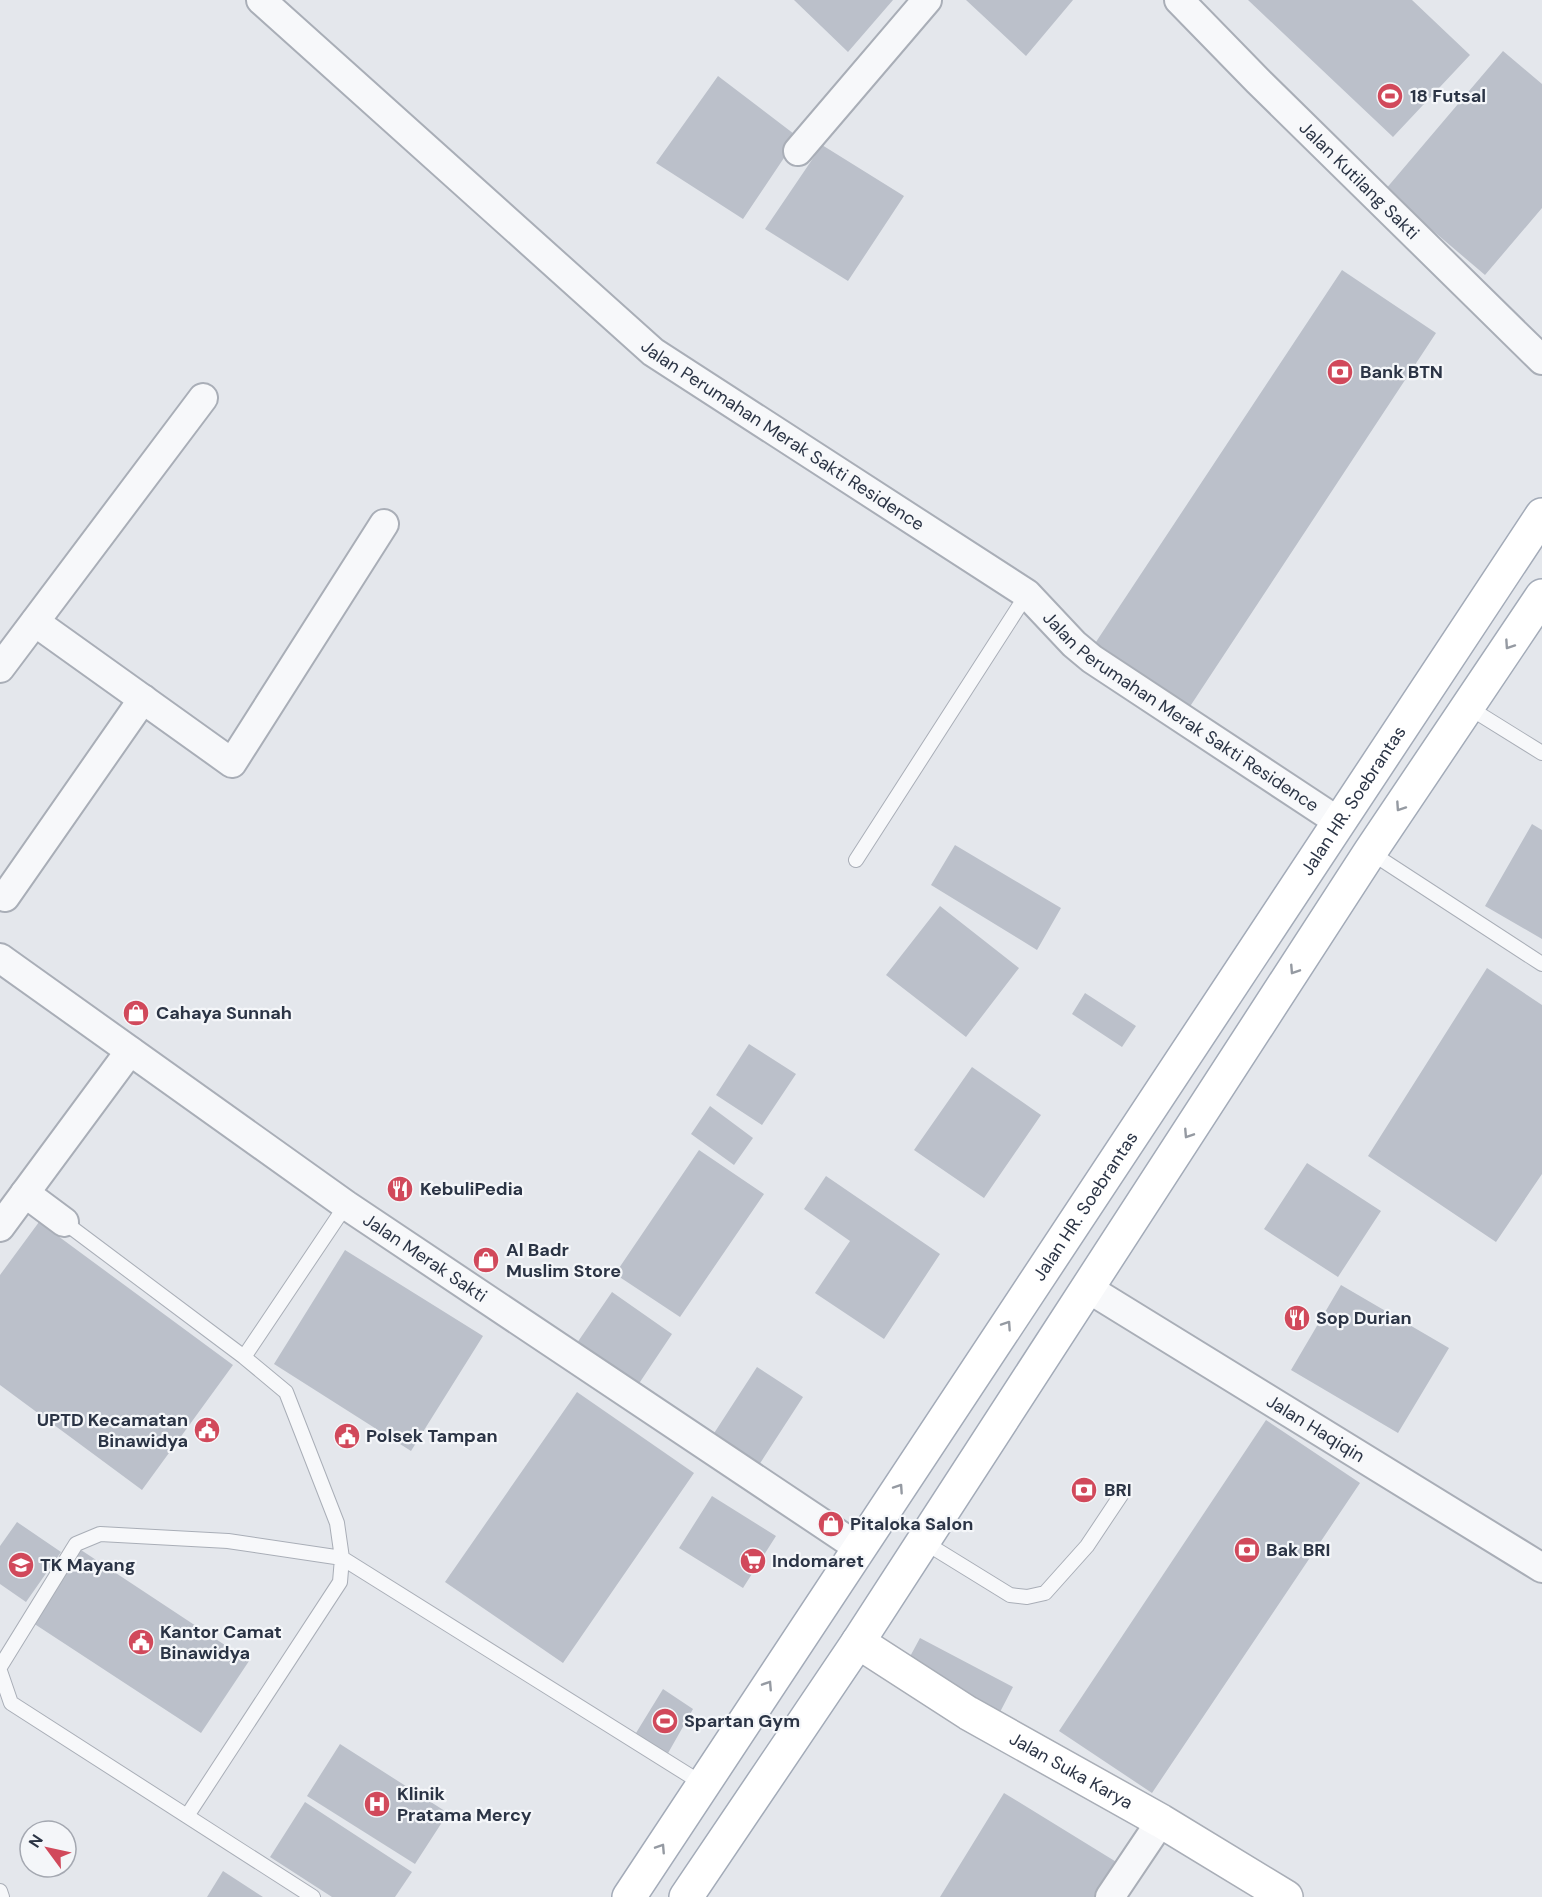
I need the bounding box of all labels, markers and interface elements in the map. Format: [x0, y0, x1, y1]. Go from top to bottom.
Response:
sports icon: 18 Futsal [1375, 81, 1405, 111]
place label: 18 Futsal [1410, 84, 1486, 108]
street label: Jalan Kutilang Sakti [1294, 116, 1424, 245]
street label: Jalan Perumahan Merak Sakti Residence [636, 335, 929, 536]
bank icon: Bank BTN [1325, 357, 1355, 387]
place label: Bank BTN [1360, 360, 1443, 384]
street label: Jalan Perumahan Merak Sakti Residence [1037, 606, 1323, 817]
one-way arrow [1505, 638, 1516, 649]
street label: Jalan HR. Soebrantas [1295, 721, 1411, 880]
one-way arrow [1397, 800, 1408, 811]
one-way arrow [1290, 963, 1301, 974]
shop icon: Cahaya Sunnah [121, 998, 151, 1028]
place label: Cahaya Sunnah [156, 1001, 292, 1025]
street label: Jalan HR. Soebrantas [1027, 1127, 1144, 1286]
one-way arrow [1184, 1127, 1195, 1138]
restaurant icon: KebuliPedia [385, 1174, 415, 1204]
place label: KebuliPedia [420, 1177, 523, 1201]
street label: Jalan Merak Sakti [358, 1208, 491, 1308]
place label: Al Badr Muslim Store [506, 1238, 621, 1283]
shop icon: Al Badr Muslim Store [471, 1245, 501, 1275]
restaurant icon: Sop Durian [1282, 1303, 1312, 1333]
place label: Sop Durian [1316, 1306, 1412, 1330]
one-way arrow [1000, 1321, 1011, 1332]
street label: Jalan Haqiqin [1262, 1389, 1369, 1468]
place label: UPTD Kecamatan Binawidya [37, 1408, 188, 1453]
public building icon: UPTD Kecamatan Binawidya [192, 1415, 222, 1445]
public building icon: Polsek Tampan [332, 1421, 362, 1451]
place label: Polsek Tampan [366, 1424, 498, 1448]
bank icon: BRI [1069, 1475, 1099, 1505]
place label: BRI [1104, 1478, 1132, 1502]
one-way arrow [892, 1483, 903, 1494]
shop icon: Pitaloka Salon [816, 1509, 846, 1539]
place label: Pitaloka Salon [850, 1512, 973, 1536]
bank icon: Bak BRI [1232, 1535, 1262, 1565]
place label: Bak BRI [1266, 1538, 1330, 1562]
supermarket icon: Indomaret [738, 1546, 768, 1576]
place label: Indomaret [772, 1549, 864, 1573]
school or university icon: TK Mayang [6, 1550, 36, 1580]
place label: TK Mayang [40, 1553, 135, 1577]
place label: Kantor Camat Binawidya [160, 1620, 282, 1665]
public building icon: Kantor Camat Binawidya [126, 1627, 156, 1657]
one-way arrow [761, 1681, 773, 1691]
sports icon: Spartan Gym [650, 1706, 680, 1736]
place label: Spartan Gym [684, 1709, 800, 1733]
street label: Jalan Suka Karya [1005, 1726, 1137, 1815]
place label: Klinik Pratama Mercy [397, 1782, 532, 1827]
hospital icon: Klinik Pratama Mercy [362, 1789, 392, 1819]
north arrow [18, 1819, 78, 1879]
text: N [24, 1830, 48, 1852]
one-way arrow [654, 1844, 665, 1855]

